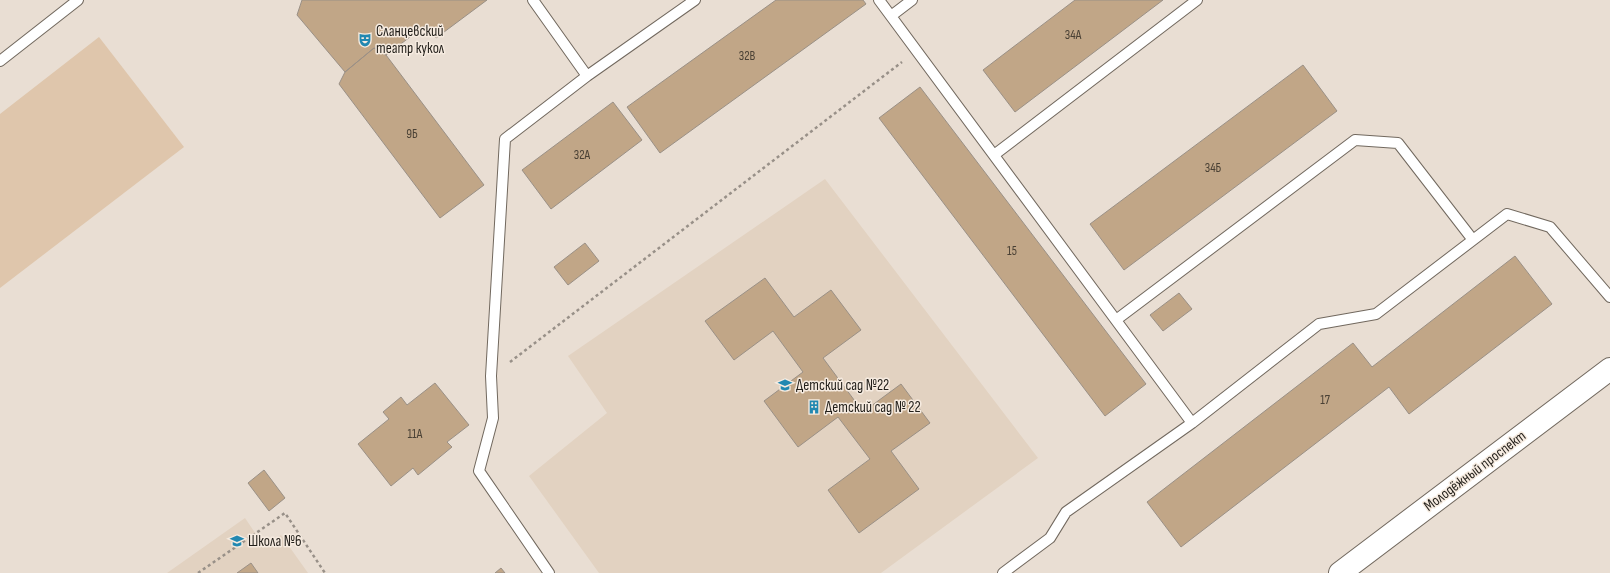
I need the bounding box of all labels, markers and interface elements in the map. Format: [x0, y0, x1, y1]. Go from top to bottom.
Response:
place label: Сланцевский театр кукол [376, 22, 445, 58]
house number: 34А [1065, 27, 1082, 43]
theatre icon: Сланцевский театр кукол [357, 32, 373, 48]
house number: 32В [739, 48, 756, 64]
house number: 9Б [406, 126, 418, 142]
house number: 32А [574, 147, 591, 163]
house number: 34Б [1205, 160, 1222, 176]
house number: 15 [1007, 243, 1017, 259]
place label: Детский сад №22 [796, 376, 889, 395]
school or university icon: Детский сад №22 [777, 377, 793, 393]
house number: 17 [1320, 392, 1331, 408]
place label: Детский сад № 22 [825, 398, 921, 417]
building icon: Детский сад № 22 [806, 399, 822, 415]
house number: 11А [408, 426, 423, 442]
street label: Молодёжный проспект [1420, 426, 1530, 516]
place label: Школа №6 [248, 532, 302, 551]
school or university icon: Школа №6 [229, 533, 245, 549]

